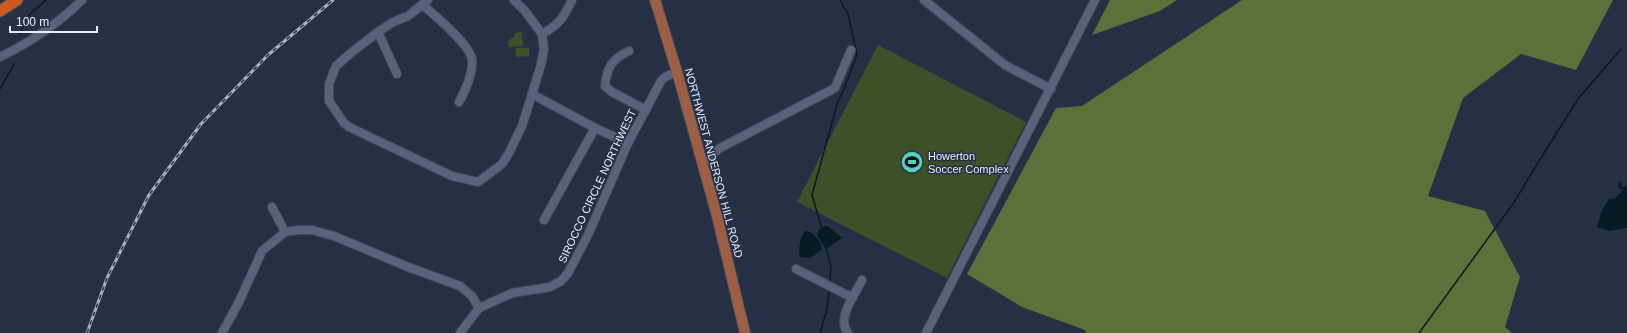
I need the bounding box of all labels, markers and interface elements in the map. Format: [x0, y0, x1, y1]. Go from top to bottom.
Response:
scale bar [10, 8, 97, 34]
text: 100 m [16, 15, 49, 29]
street label: NORTHWEST ANDERSON HILL ROAD [683, 67, 745, 259]
street label: SIROCCO CIRCLE NORTHWEST [556, 107, 638, 265]
sports icon: Howerton Soccer Complex [899, 149, 925, 175]
place label: Howerton Soccer Complex [928, 150, 1009, 175]

